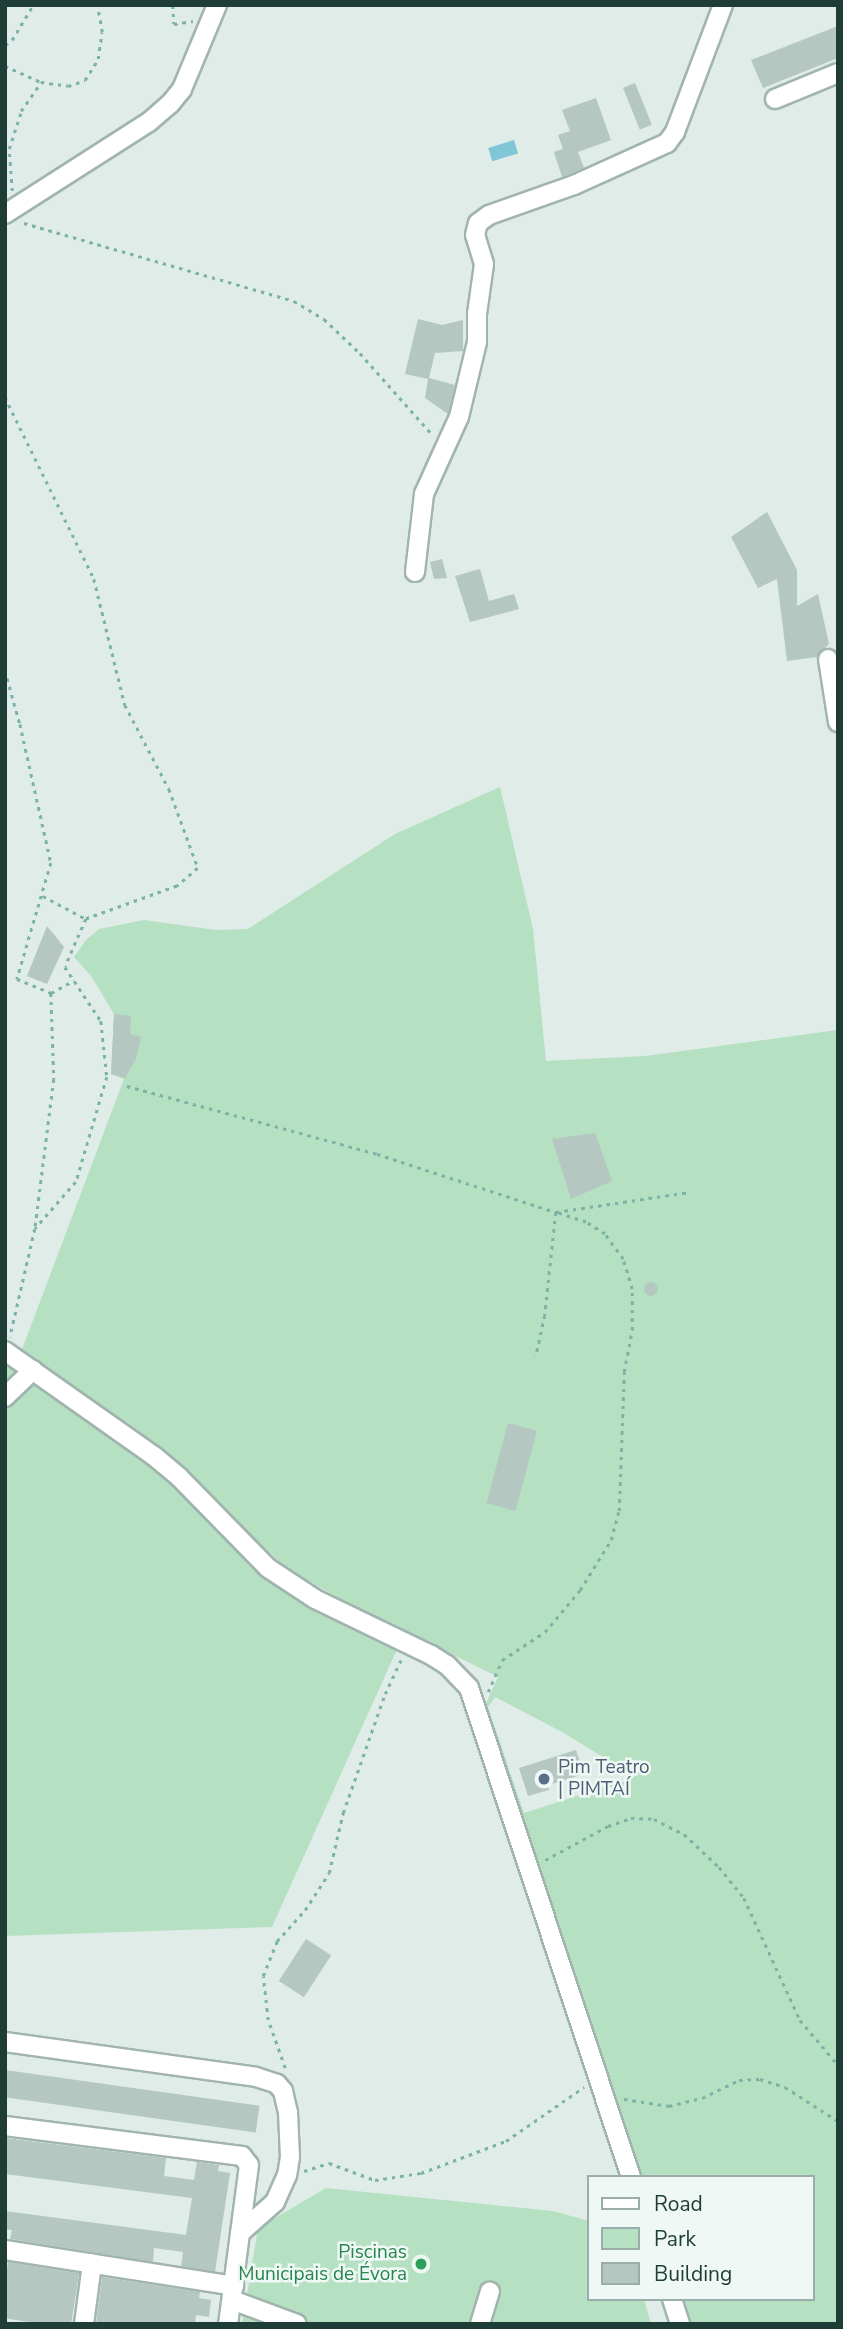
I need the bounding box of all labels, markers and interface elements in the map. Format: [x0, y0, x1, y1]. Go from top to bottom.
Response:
place label: Pim Teatro | PIMTAÍ [558, 1757, 650, 1801]
marker: Pim Teatro | PIMTAÍ [536, 1771, 552, 1787]
legend [588, 2175, 815, 2301]
text: Road [654, 2190, 703, 2218]
text: Park [654, 2225, 696, 2253]
place label: Piscinas Municipais de Évora [238, 2242, 407, 2286]
marker: Piscinas Municipais de Évora [413, 2256, 429, 2272]
text: Building [654, 2260, 732, 2288]

